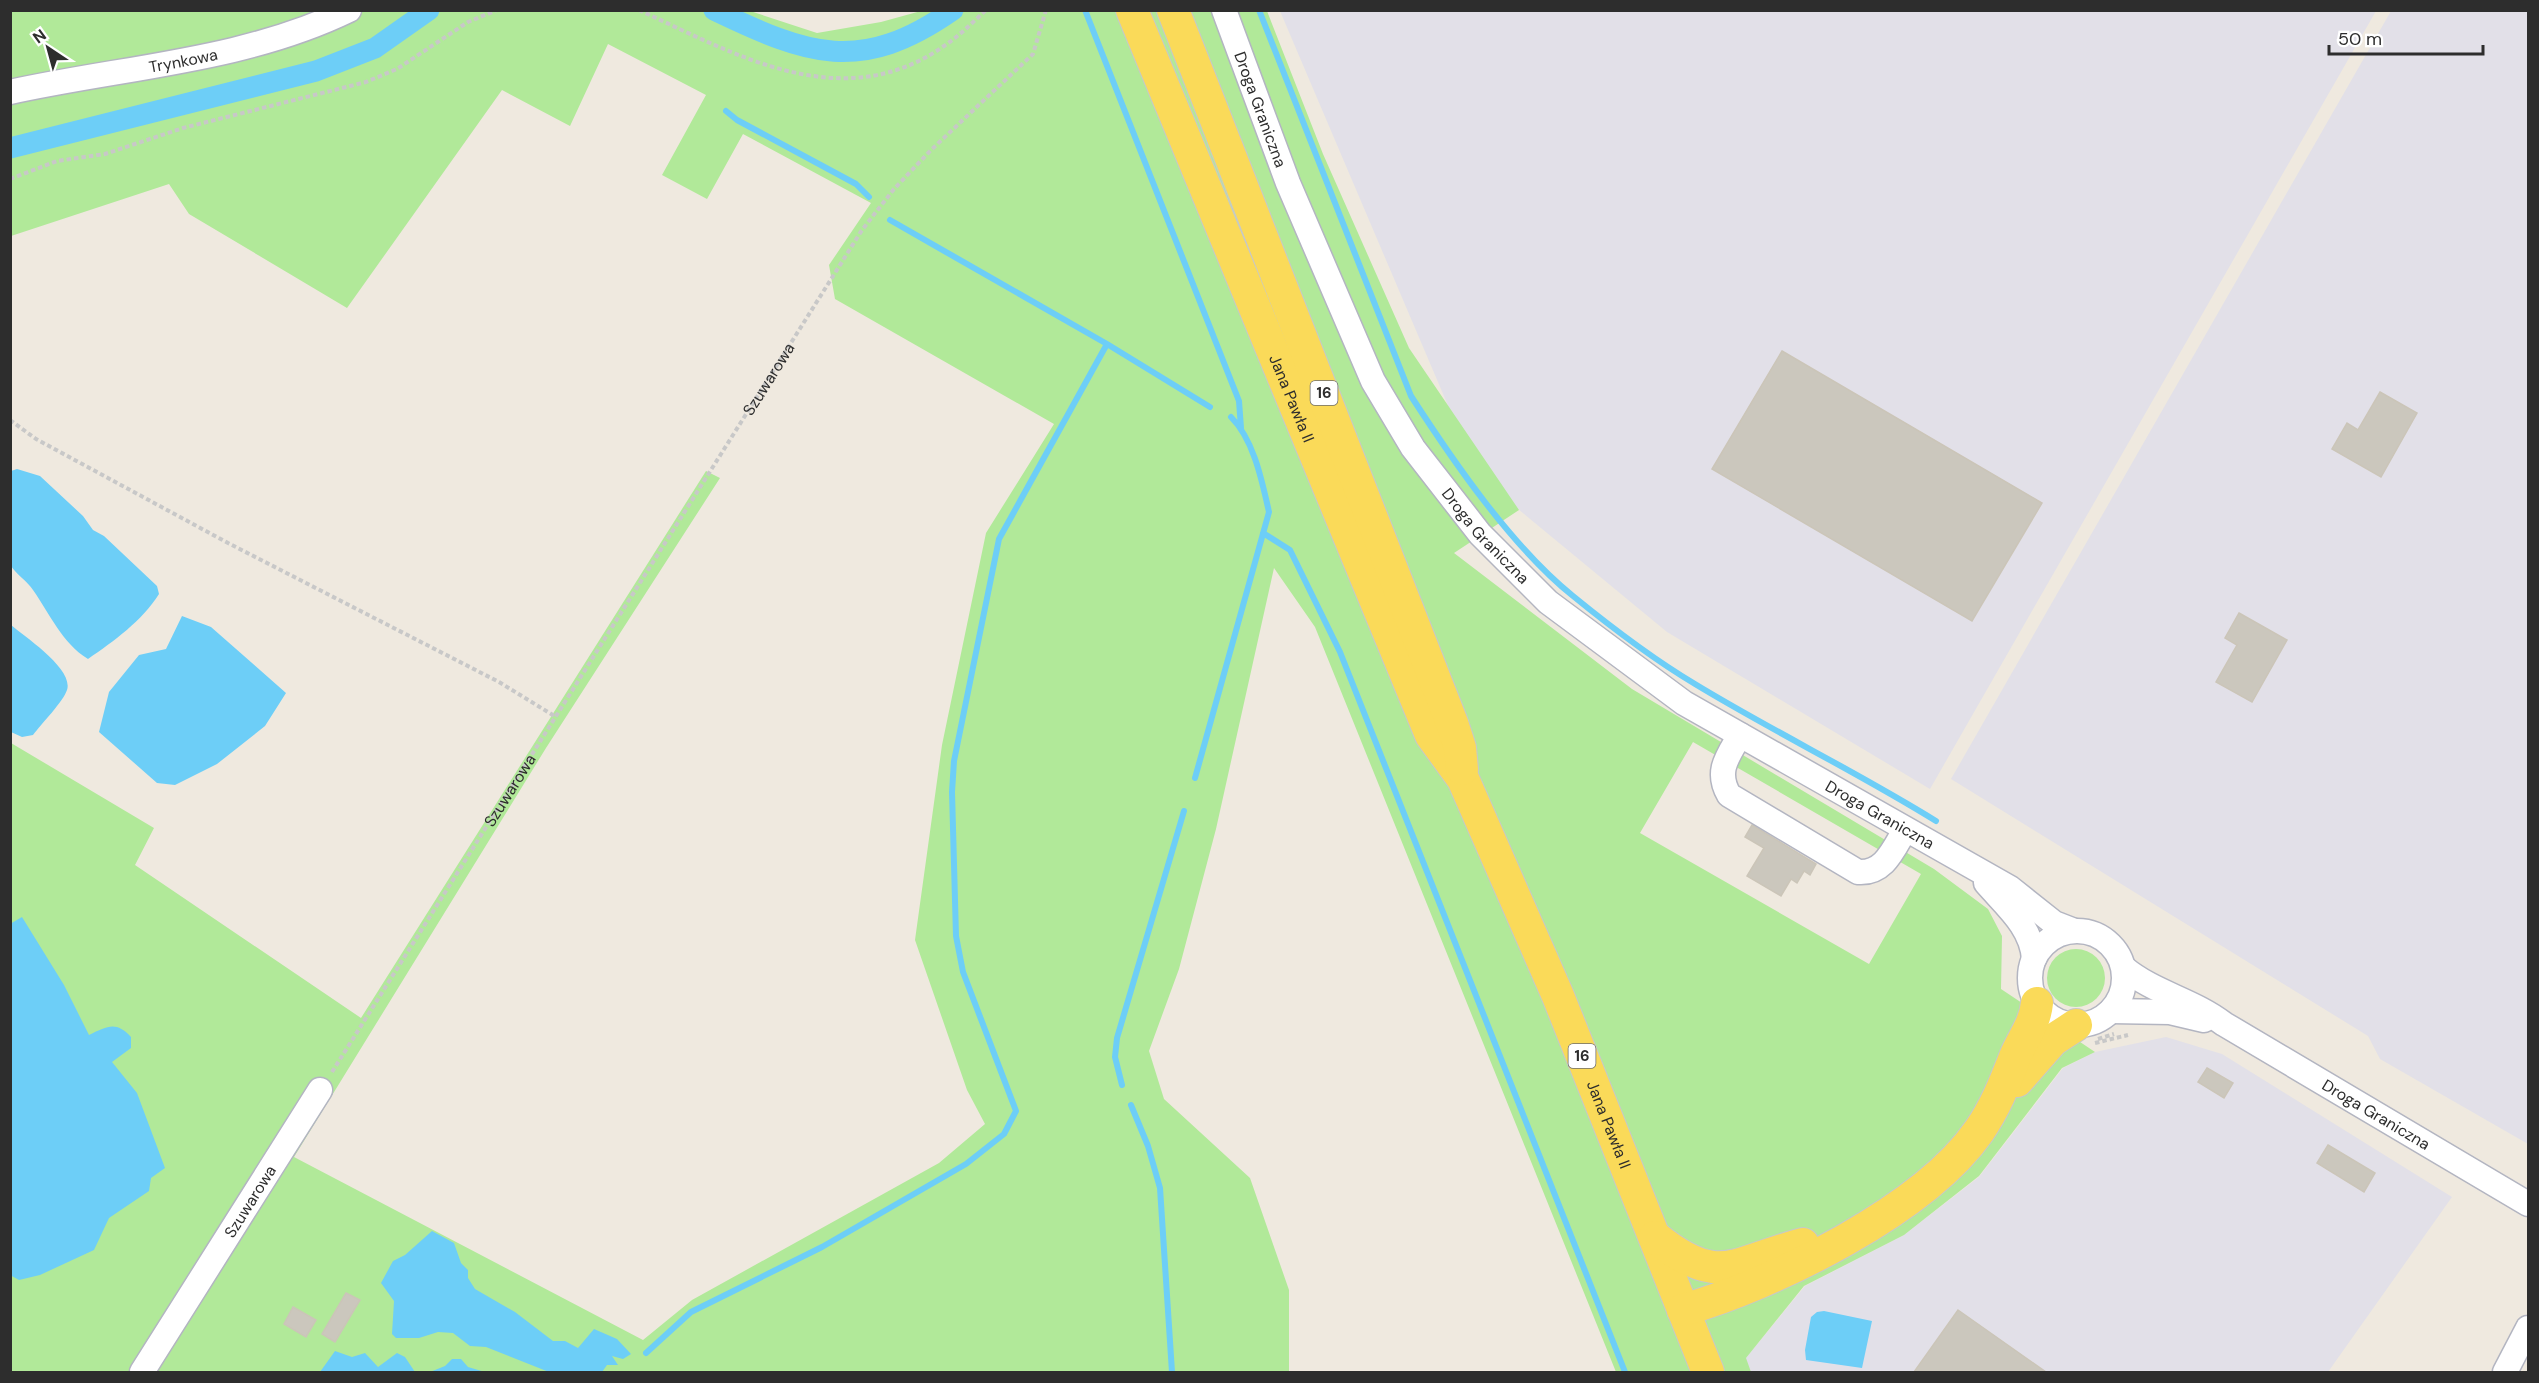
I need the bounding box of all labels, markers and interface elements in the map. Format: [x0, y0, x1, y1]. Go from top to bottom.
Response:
north arrow [18, 18, 78, 78]
scale bar [2329, 18, 2484, 56]
text: N [29, 24, 50, 48]
text: 50 m [2338, 27, 2382, 51]
street label: Trynkowa [147, 43, 219, 77]
street label: Droga Graniczna [1230, 49, 1292, 170]
street label: Szuwarowa [738, 339, 799, 419]
street label: Jana Pawła II [1265, 351, 1320, 445]
road number: 16 [1310, 381, 1338, 405]
street label: Droga Graniczna [1437, 483, 1534, 588]
street label: Szuwarowa [479, 750, 540, 830]
street label: Droga Graniczna [1822, 775, 1938, 853]
road number: 16 [1568, 1044, 1596, 1068]
street label: Droga Graniczna [2319, 1074, 2434, 1154]
street label: Jana Pawła II [1582, 1077, 1636, 1172]
street label: Szuwarowa [219, 1161, 281, 1241]

